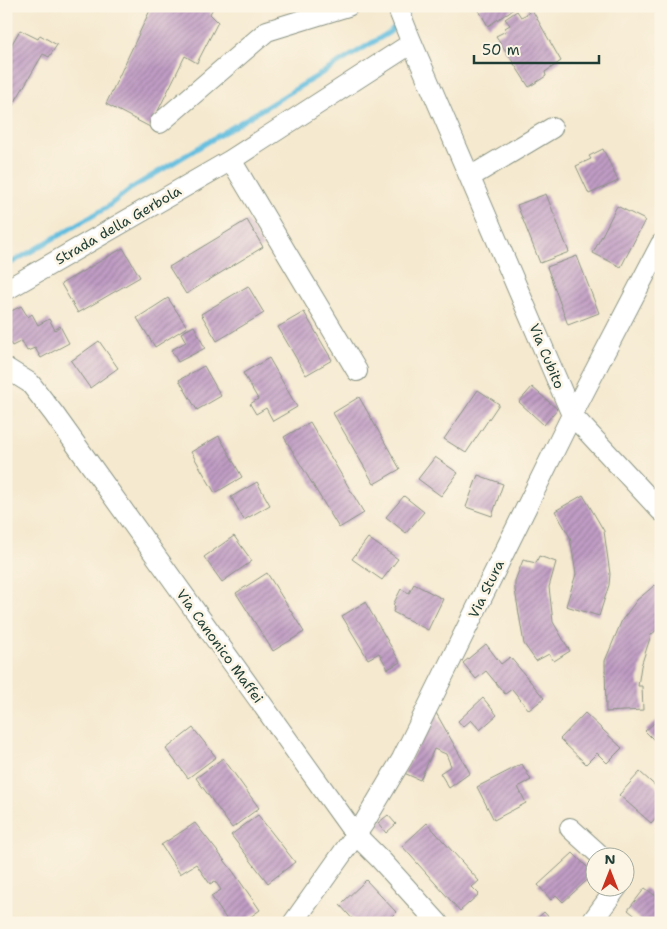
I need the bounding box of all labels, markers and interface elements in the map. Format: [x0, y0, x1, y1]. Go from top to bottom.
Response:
scale bar [474, 32, 600, 64]
text: 50 m [482, 40, 520, 60]
street label: Strada della Gerbola [52, 181, 184, 268]
street label: Via Cubito [525, 321, 569, 391]
street label: Via Stura [464, 557, 508, 621]
street label: Via Canonico Maffei [173, 585, 267, 707]
north arrow [584, 846, 634, 896]
text: N [604, 850, 616, 868]

